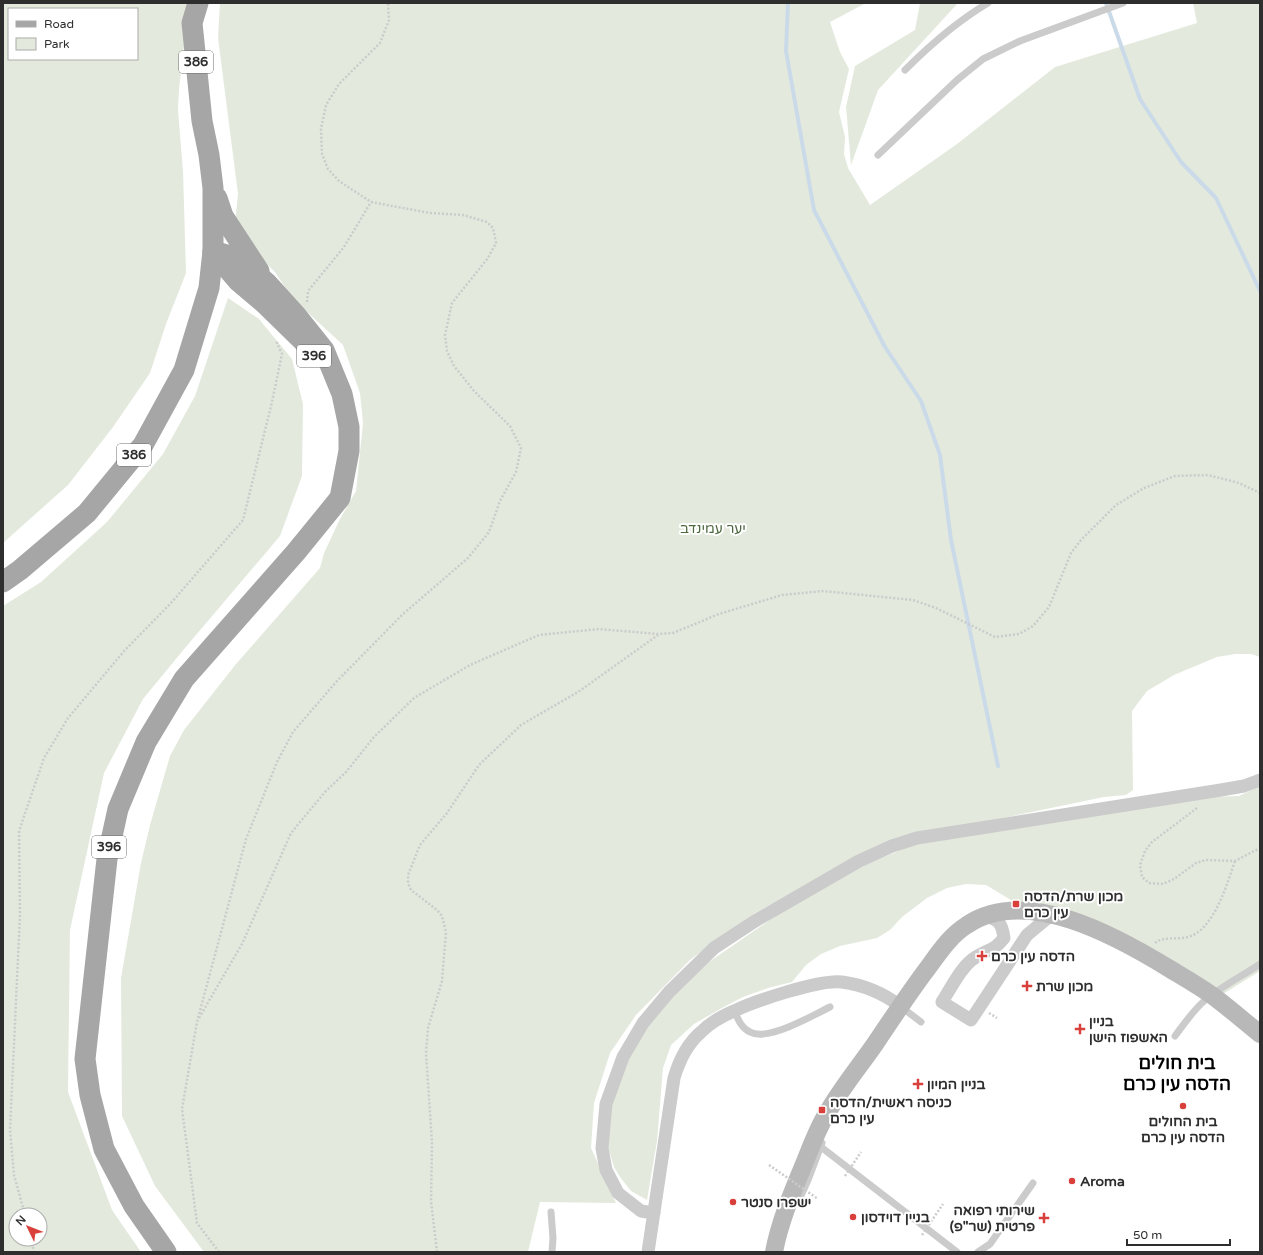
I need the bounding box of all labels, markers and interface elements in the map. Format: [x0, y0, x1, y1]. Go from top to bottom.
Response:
legend [8, 8, 138, 60]
text: Road [44, 17, 74, 31]
text: Park [44, 37, 70, 51]
road number: 386 [179, 51, 213, 73]
road number: 396 [297, 345, 331, 367]
road number: 386 [117, 444, 151, 466]
park label: יער עמינדב [680, 520, 746, 537]
road number: 396 [92, 836, 126, 858]
place label: מכון שרת/הדסה עין כרם [1024, 888, 1123, 921]
marker: מכון שרת/הדסה עין כרם [1011, 899, 1021, 909]
place label: הדסה עין כרם [991, 948, 1075, 965]
marker: הדסה עין כרם [976, 950, 988, 962]
place label: מכון שרת [1036, 978, 1093, 995]
marker: מכון שרת [1021, 980, 1033, 992]
place label: בניין האשפוז הישן [1089, 1013, 1168, 1046]
marker: בניין האשפוז הישן [1074, 1023, 1086, 1035]
district label: בית חולים הדסה עין כרם [1123, 1052, 1231, 1095]
place label: בניין המיון [927, 1076, 986, 1093]
marker: בניין המיון [912, 1078, 924, 1090]
place label: כניסה ראשית/הדסה עין כרם [830, 1094, 952, 1127]
marker: בית החולים הדסה עין כרם [1178, 1101, 1188, 1111]
marker: כניסה ראשית/הדסה עין כרם [817, 1105, 827, 1115]
place label: בית החולים הדסה עין כרם [1141, 1113, 1225, 1146]
place label: Aroma [1080, 1173, 1125, 1190]
marker: Aroma [1067, 1176, 1077, 1186]
place label: ישפרו סנטר [741, 1194, 811, 1211]
marker: ישפרו סנטר [728, 1197, 738, 1207]
place label: שירותי רפואה פרטית (שר"פ) [950, 1202, 1035, 1235]
north arrow [8, 1207, 48, 1247]
place label: בניין דוידסון [861, 1209, 930, 1226]
marker: בניין דוידסון [848, 1212, 858, 1222]
marker: שירותי רפואה פרטית (שר"פ) [1038, 1212, 1050, 1224]
text: N [13, 1213, 29, 1228]
scale bar [1127, 1221, 1230, 1247]
text: 50 m [1133, 1228, 1162, 1242]

